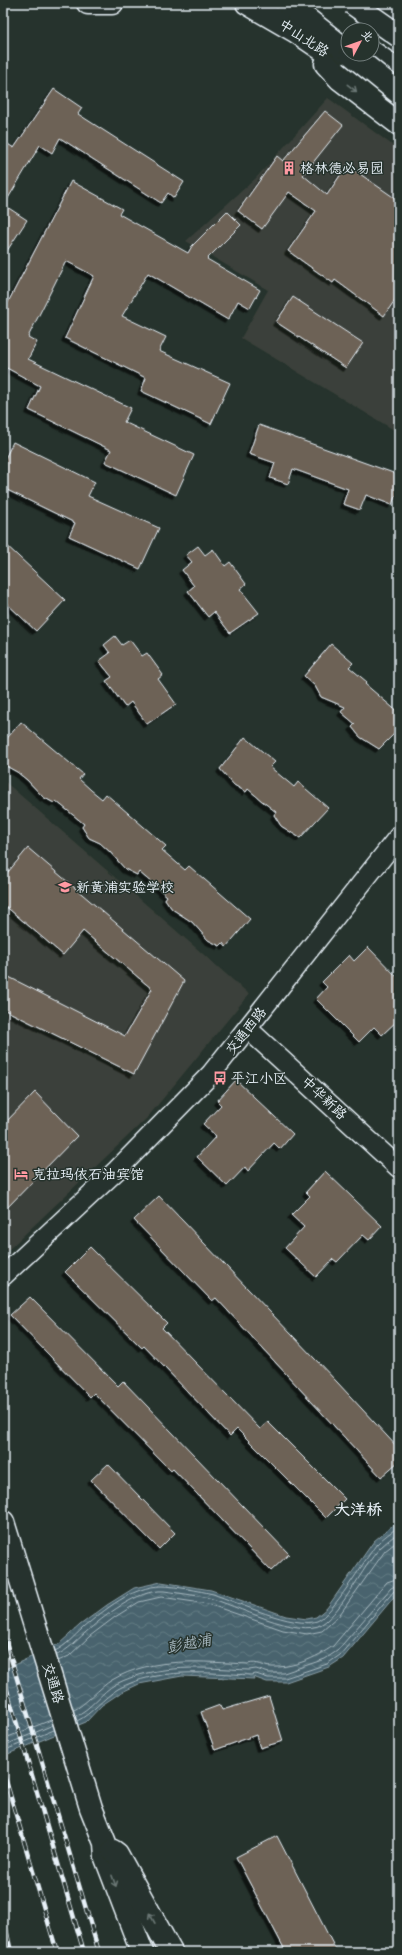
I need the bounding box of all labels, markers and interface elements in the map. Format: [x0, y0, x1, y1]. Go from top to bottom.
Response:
street label: 中山北路 [276, 16, 332, 60]
north arrow [340, 22, 380, 62]
text: 北 [359, 27, 376, 44]
one-way arrow [346, 84, 357, 92]
building icon: 格林德必易园 [281, 160, 297, 176]
place label: 格林德必易园 [300, 160, 384, 177]
school or university icon: 新黄浦实验学校 [57, 879, 73, 895]
place label: 新黄浦实验学校 [76, 879, 174, 896]
street label: 交通西路 [222, 1004, 270, 1058]
bus stop icon: 平江小区 [212, 1070, 228, 1086]
place label: 平江小区 [231, 1070, 287, 1087]
street label: 中华新路 [298, 1073, 350, 1123]
hotel icon: 克拉玛依石油宾馆 [13, 1166, 29, 1182]
place label: 克拉玛依石油宾馆 [32, 1166, 144, 1183]
district label: 大洋桥 [334, 1501, 382, 1520]
water label: 彭越浦 [165, 1630, 215, 1658]
street label: 交通路 [39, 1660, 67, 1706]
one-way arrow [111, 1874, 119, 1886]
one-way arrow [148, 1912, 156, 1924]

